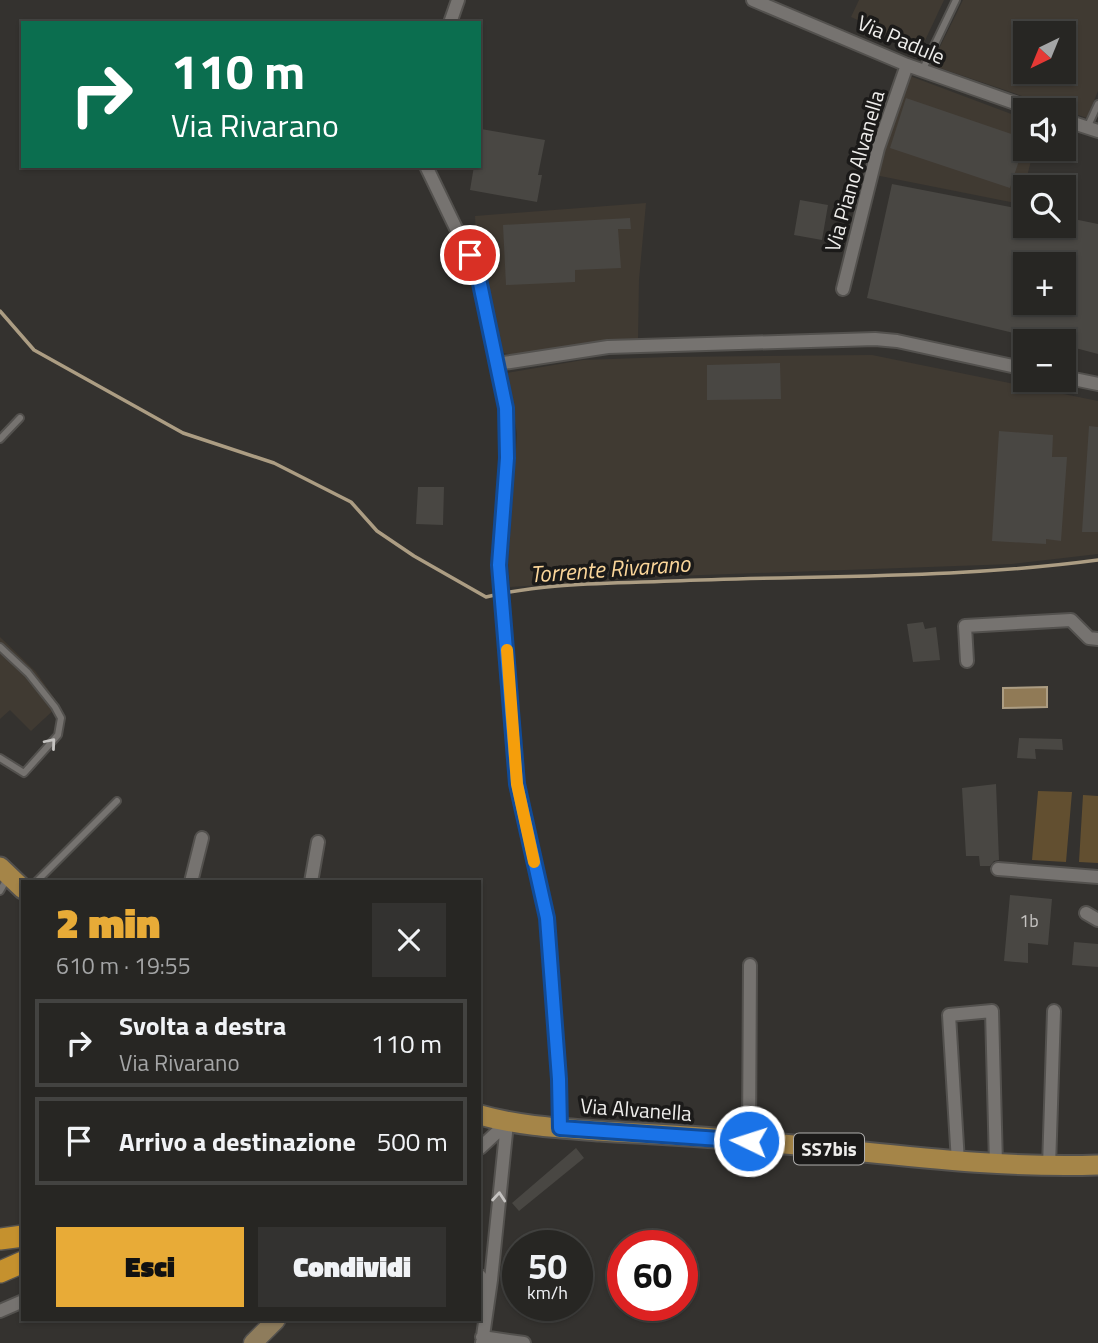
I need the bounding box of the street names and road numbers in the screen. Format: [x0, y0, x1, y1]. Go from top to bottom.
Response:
street label: Via Padule [853, 6, 950, 72]
street label: Via Piano Alvanella [816, 86, 892, 255]
street label: Via Alvanella [579, 1089, 693, 1129]
road number: SS7bis [794, 1134, 864, 1164]

